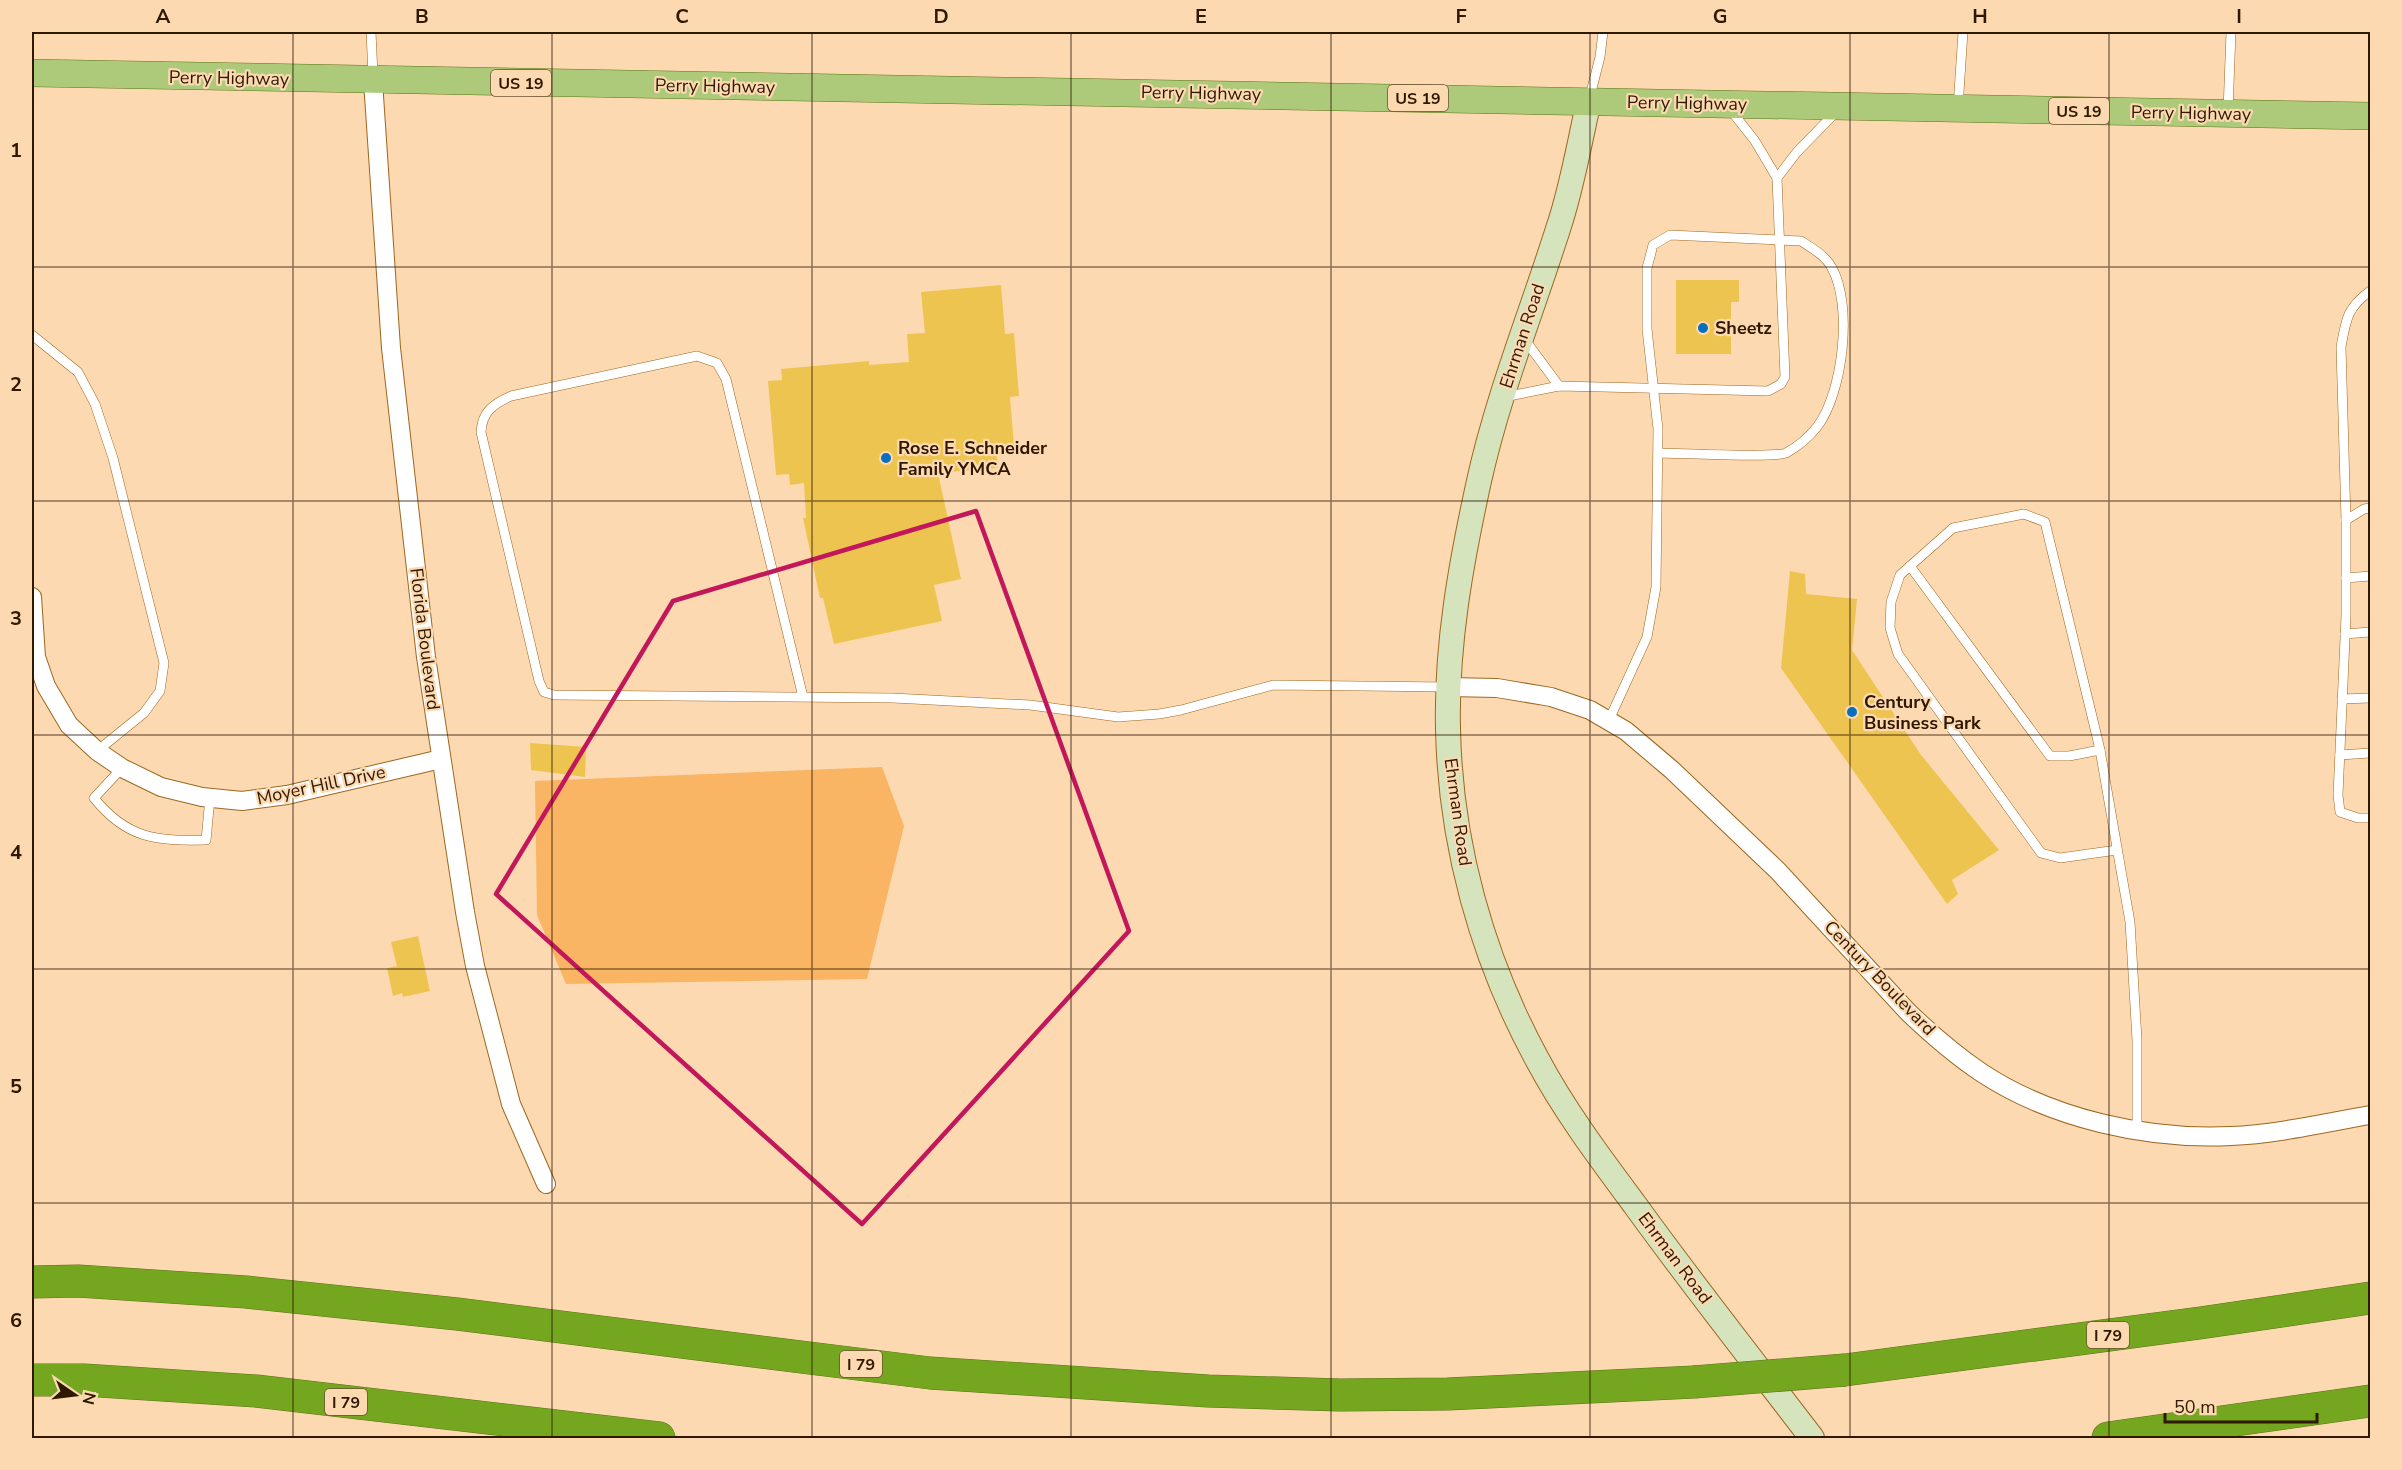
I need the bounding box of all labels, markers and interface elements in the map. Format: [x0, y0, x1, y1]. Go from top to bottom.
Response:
text: A [156, 3, 171, 30]
text: B [415, 3, 429, 30]
text: C [675, 3, 689, 30]
text: D [933, 3, 949, 30]
text: E [1195, 3, 1207, 30]
text: F [1455, 3, 1467, 30]
text: G [1713, 3, 1727, 30]
text: H [1972, 3, 1988, 30]
text: I [2236, 3, 2242, 30]
street label: Perry Highway [169, 65, 290, 91]
road number: US 19 [491, 70, 551, 96]
street label: Perry Highway [655, 73, 776, 99]
street label: Perry Highway [1141, 80, 1262, 106]
road number: US 19 [1388, 85, 1448, 111]
street label: Perry Highway [1627, 90, 1748, 116]
road number: US 19 [2049, 98, 2109, 124]
street label: Perry Highway [2131, 100, 2252, 126]
text: 1 [10, 137, 22, 164]
street label: Ehrman Road [1494, 281, 1550, 391]
place label: Sheetz [1715, 316, 1772, 340]
marker: Sheetz [1696, 321, 1710, 335]
text: 2 [10, 371, 22, 398]
place label: Rose E. Schneider Family YMCA [898, 436, 1047, 481]
marker: Rose E. Schneider Family YMCA [879, 451, 893, 465]
street label: Florida Boulevard [404, 567, 446, 711]
text: 3 [10, 605, 22, 632]
place label: Century Business Park [1864, 690, 1981, 735]
marker: Century Business Park [1845, 705, 1859, 719]
street label: Ehrman Road [1439, 756, 1477, 868]
street label: Moyer Hill Drive [254, 760, 388, 810]
text: 4 [10, 839, 22, 866]
street label: Century Boulevard [1819, 915, 1941, 1041]
text: 5 [10, 1073, 22, 1100]
street label: Ehrman Road [1633, 1207, 1717, 1309]
text: 6 [10, 1307, 22, 1334]
road number: I 79 [2087, 1322, 2129, 1348]
road number: I 79 [840, 1351, 882, 1377]
north arrow [45, 1365, 105, 1425]
scale bar [2165, 1386, 2316, 1424]
road number: I 79 [325, 1389, 367, 1415]
text: N [76, 1390, 101, 1407]
text: 50 m [2174, 1395, 2216, 1419]

